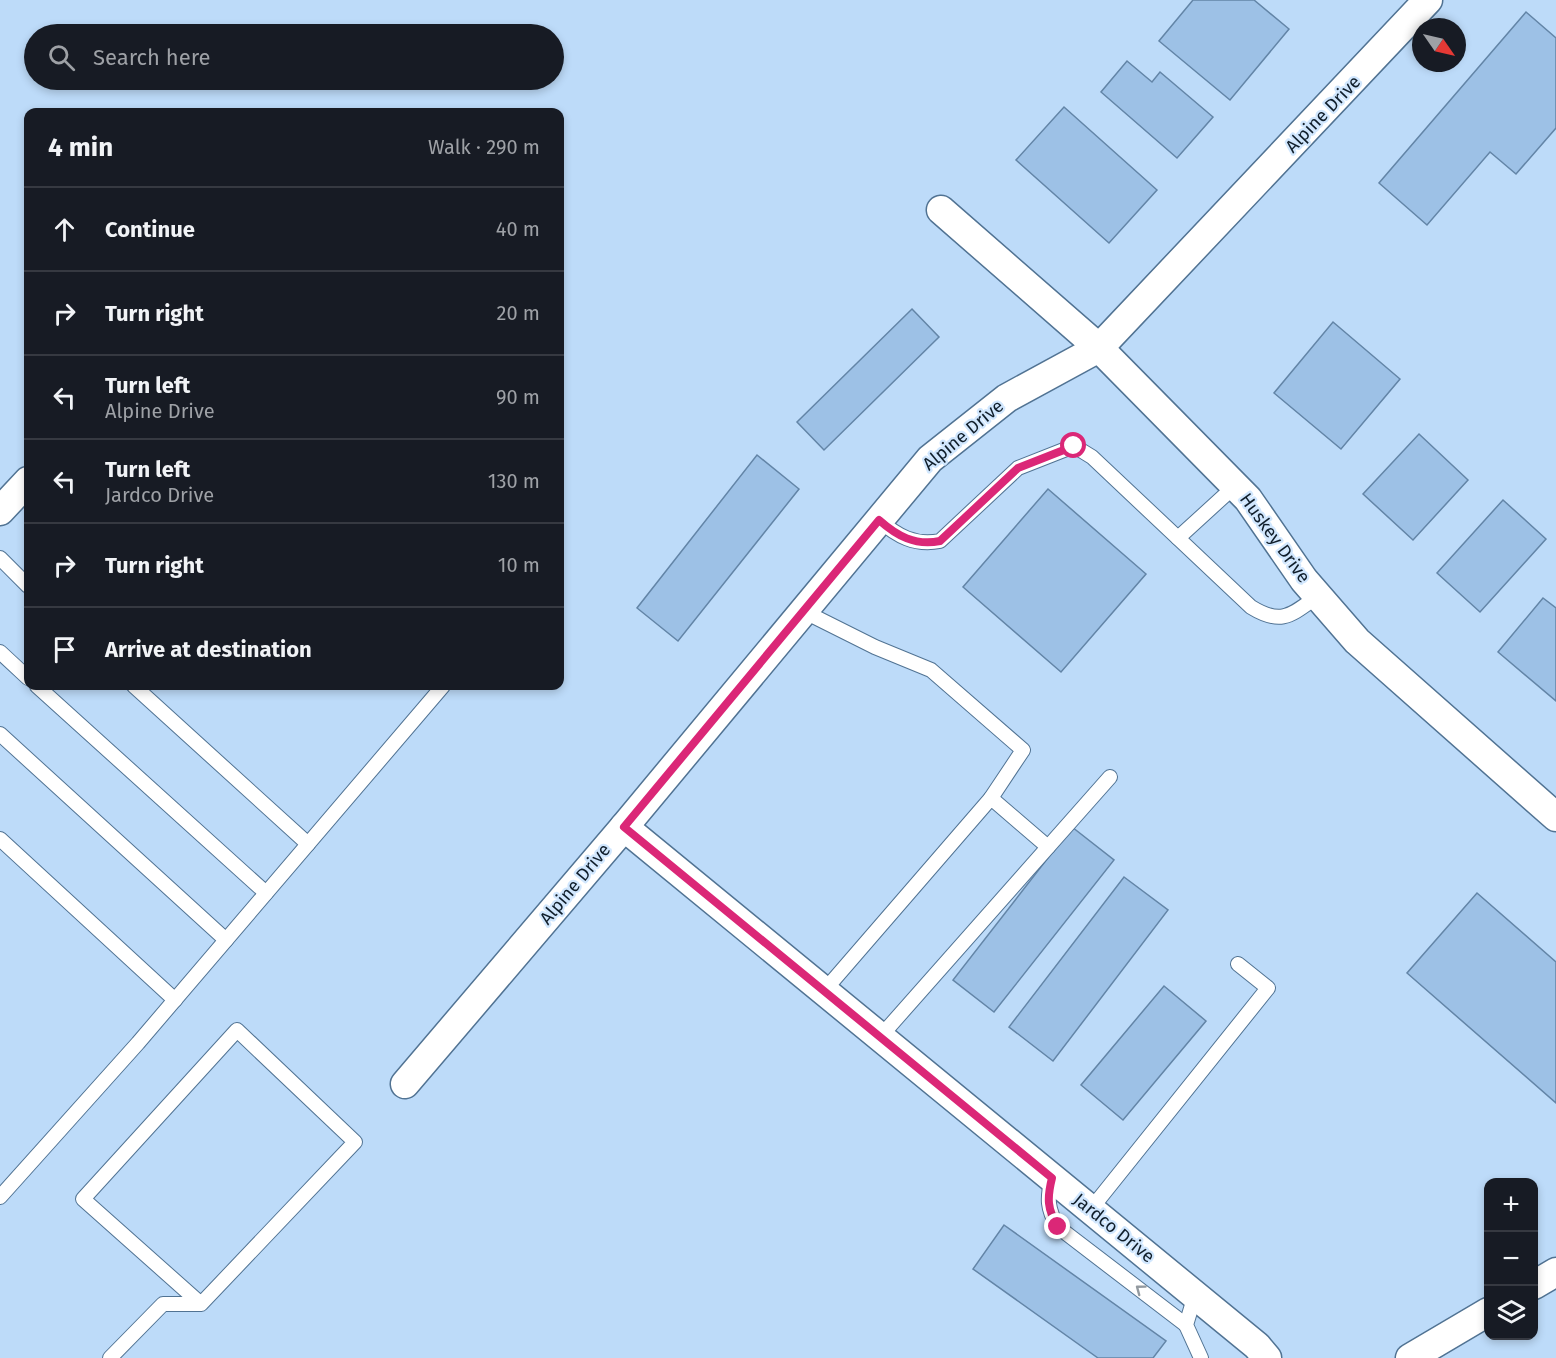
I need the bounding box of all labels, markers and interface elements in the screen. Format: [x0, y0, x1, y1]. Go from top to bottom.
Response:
north arrow [1412, 18, 1466, 72]
search box [24, 24, 564, 90]
icon: search [45, 41, 78, 74]
text: Search here [93, 44, 211, 71]
street label: Alpine Drive [1281, 71, 1365, 157]
text: 4 min [48, 132, 113, 163]
text: Walk · 290 m [428, 135, 540, 159]
icon: ahead [48, 213, 81, 246]
text: Continue [105, 216, 195, 243]
text: 40 m [496, 217, 540, 241]
icon: right [48, 297, 81, 330]
text: Turn right [105, 300, 204, 327]
text: 20 m [497, 301, 540, 325]
text: Turn left [105, 372, 190, 399]
icon: left [48, 381, 81, 414]
text: 90 m [496, 385, 540, 409]
street label: Alpine Drive [918, 395, 1008, 475]
text: Alpine Drive [105, 399, 215, 423]
route start [1060, 432, 1086, 458]
text: Turn left [105, 456, 190, 483]
icon: left [48, 465, 81, 498]
text: 130 m [488, 469, 540, 493]
text: Jardco Drive [105, 483, 214, 507]
street label: Huskey Drive [1235, 489, 1315, 587]
icon: right [48, 549, 81, 582]
text: Turn right [105, 552, 204, 579]
text: 10 m [498, 553, 540, 577]
icon: arrive [48, 633, 81, 666]
text: Arrive at destination [105, 636, 312, 663]
street label: Alpine Drive [535, 839, 615, 929]
map controls [1484, 1178, 1538, 1340]
button: + [1484, 1178, 1538, 1232]
street label: Jardco Drive [1069, 1189, 1159, 1267]
route end [1044, 1213, 1070, 1239]
button: − [1484, 1232, 1538, 1286]
one-way arrow [1135, 1286, 1146, 1297]
button: layers [1484, 1286, 1538, 1340]

